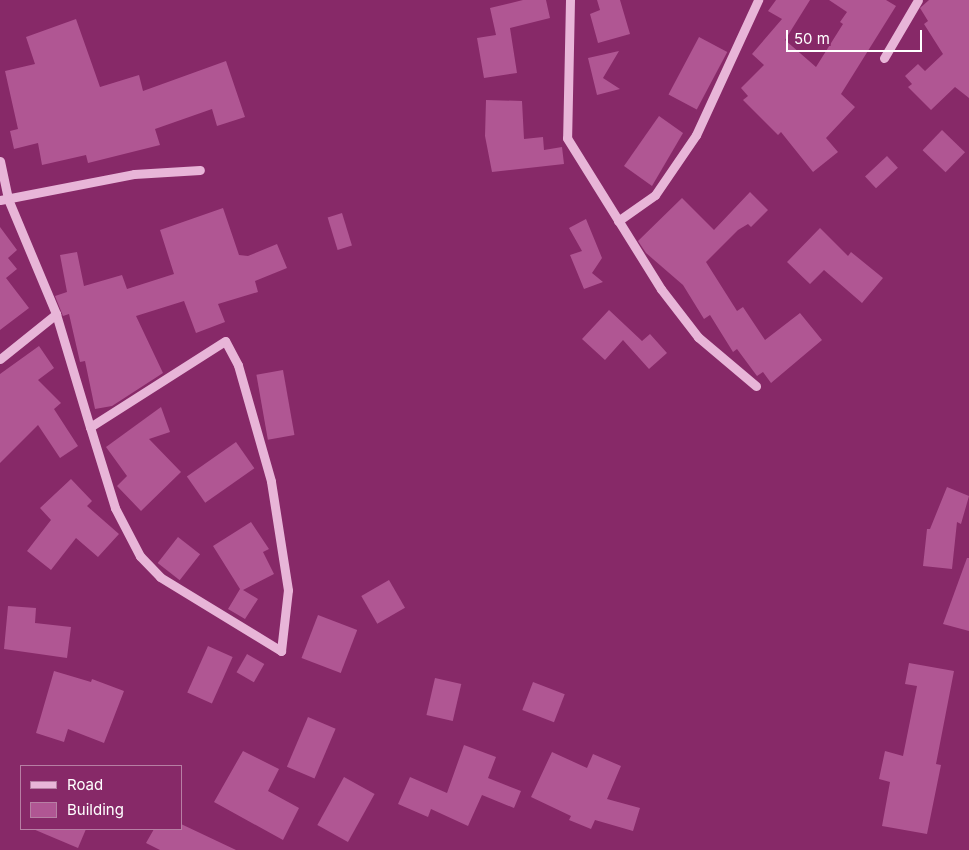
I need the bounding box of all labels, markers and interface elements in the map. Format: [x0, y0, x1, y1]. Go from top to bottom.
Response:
scale bar [789, 20, 925, 52]
text: 50 m [794, 29, 830, 48]
legend [20, 765, 182, 830]
text: Road [67, 775, 103, 794]
text: Building [67, 800, 124, 819]

